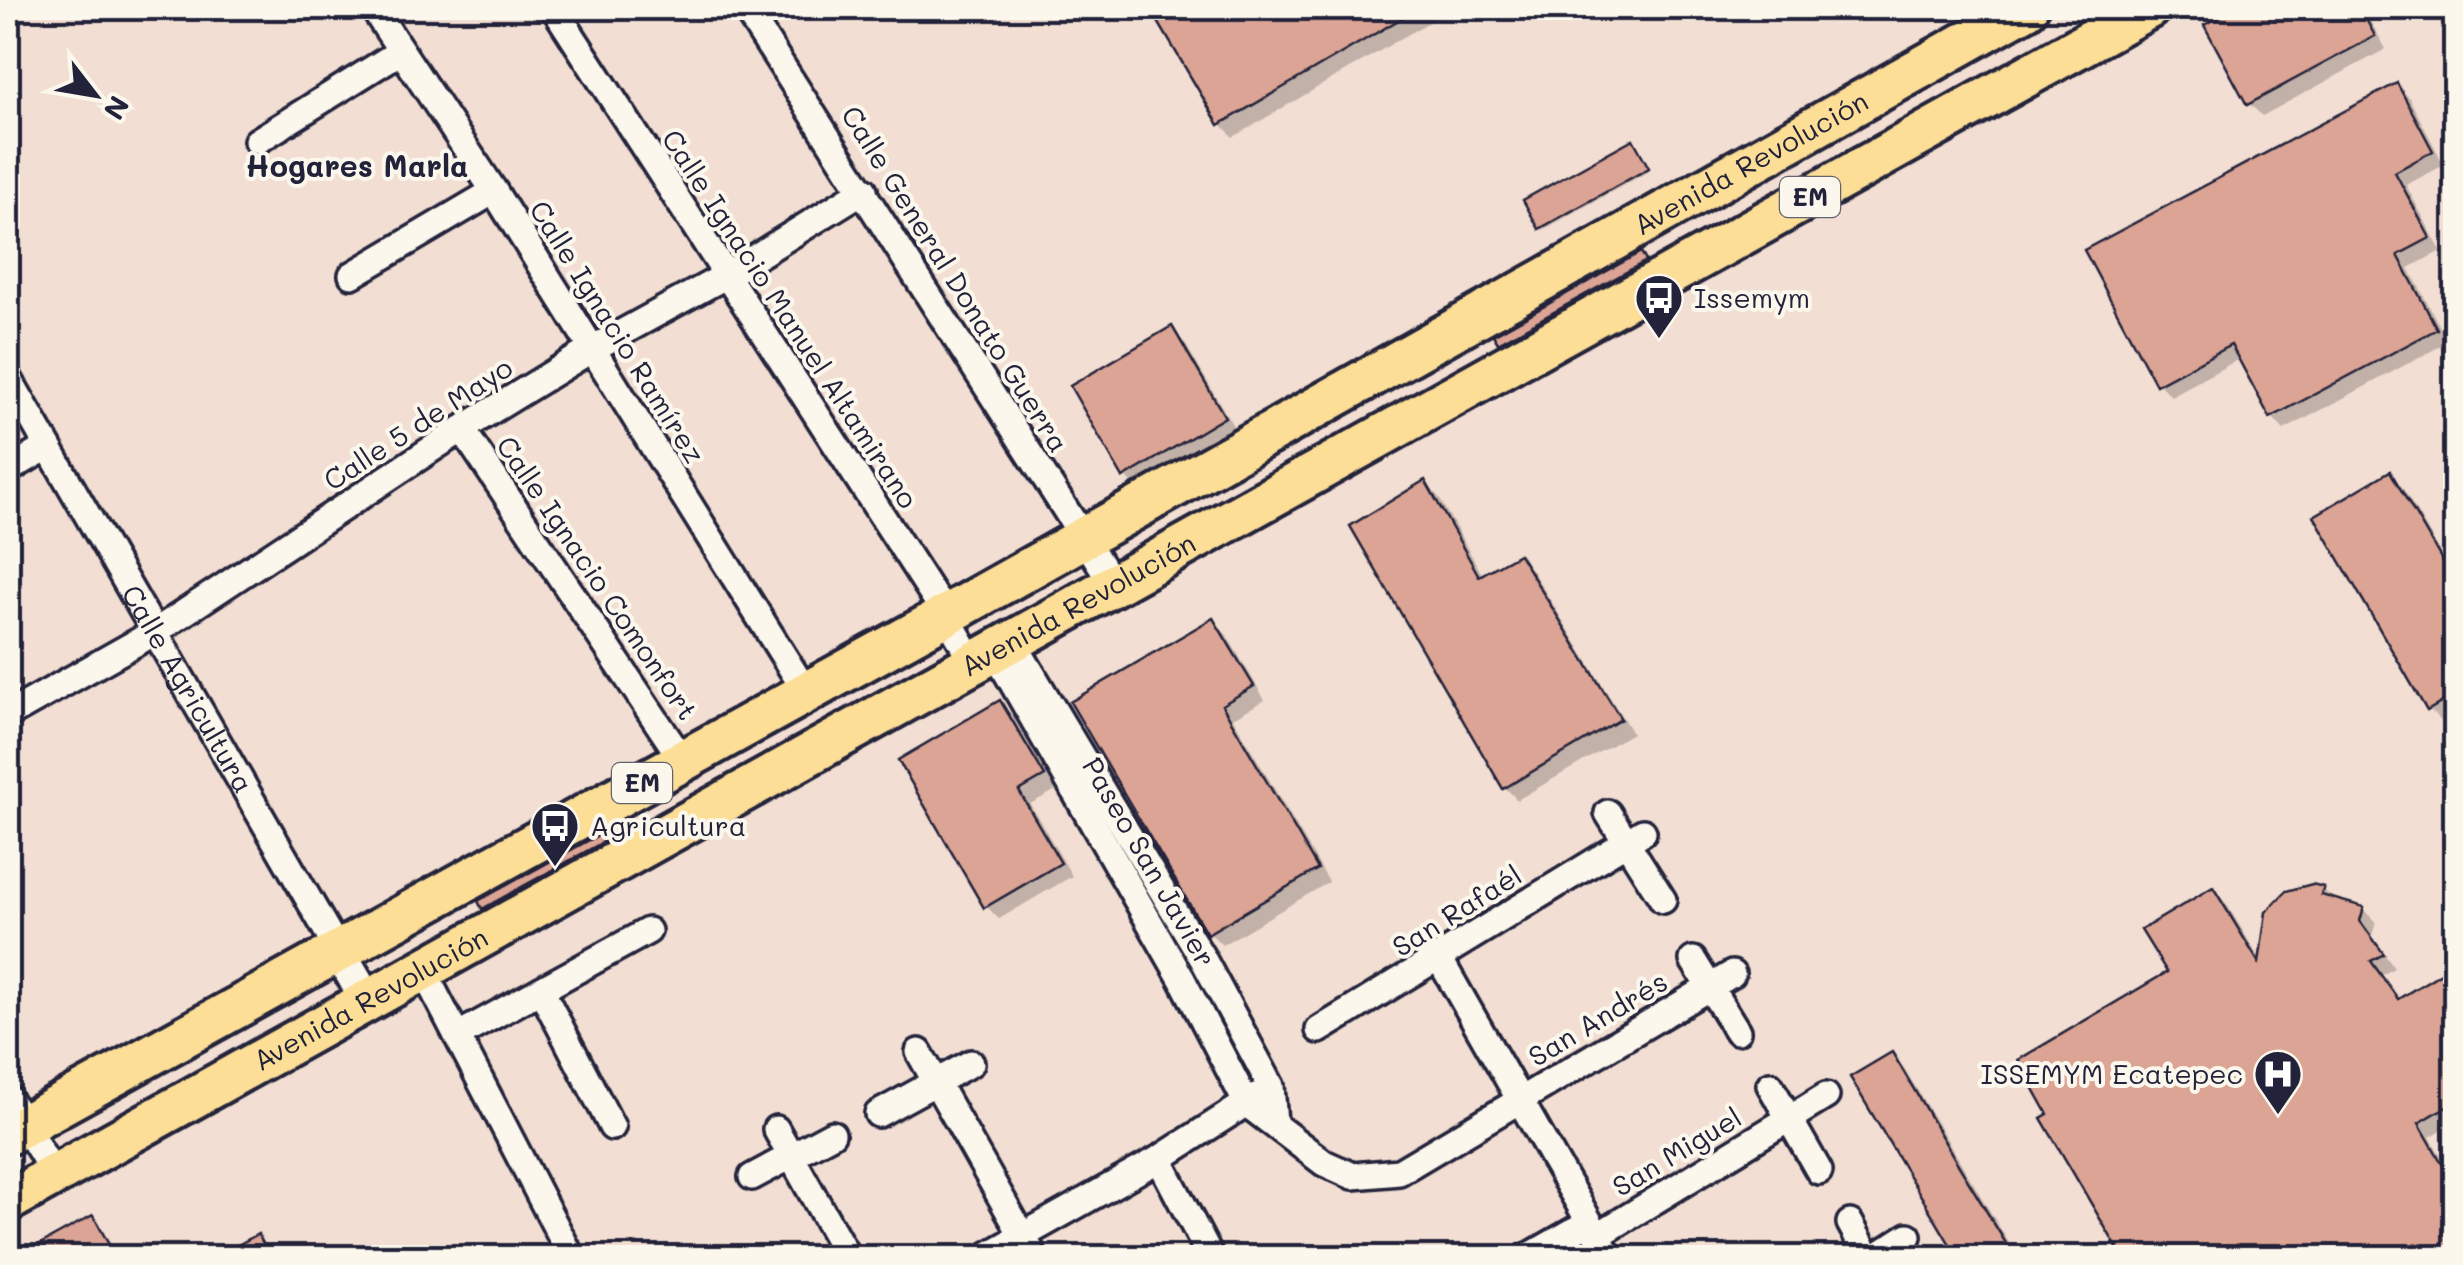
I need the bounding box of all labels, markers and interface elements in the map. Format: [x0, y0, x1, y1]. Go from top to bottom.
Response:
north arrow [45, 45, 145, 145]
street label: Avenida Revolución [1627, 82, 1874, 242]
text: N [96, 90, 138, 127]
street label: Calle General Donato Guerra [834, 99, 1078, 458]
street label: Calle Ignacio Manuel Altamirano [655, 122, 927, 515]
district label: Hogares Marla [246, 145, 468, 185]
road number: EM [1780, 177, 1840, 217]
street label: Calle Ignacio Ramírez [522, 193, 713, 470]
bus stop icon: Issemym [1633, 272, 1685, 340]
place label: Issemym [1694, 279, 1810, 315]
street label: Calle 5 de Mayo [316, 349, 519, 498]
street label: Calle Ignacio Comonfort [489, 429, 706, 726]
street label: Avenida Revolución [954, 524, 1201, 684]
street label: Calle Agricultura [114, 578, 262, 799]
street label: Paseo San Javier [1075, 750, 1225, 973]
road number: EM [612, 763, 672, 803]
bus stop icon: Agricultura [529, 800, 581, 868]
place label: Agricultura [590, 807, 746, 843]
street label: San Rafaél [1385, 856, 1528, 964]
street label: Avenida Revolución [246, 918, 494, 1078]
street label: San Andrés [1521, 963, 1674, 1074]
hospital icon: ISSEMYM Ecatepec [2252, 1048, 2304, 1116]
place label: ISSEMYM Ecatepec [1981, 1055, 2243, 1091]
street label: San Miguel [1605, 1099, 1748, 1204]

